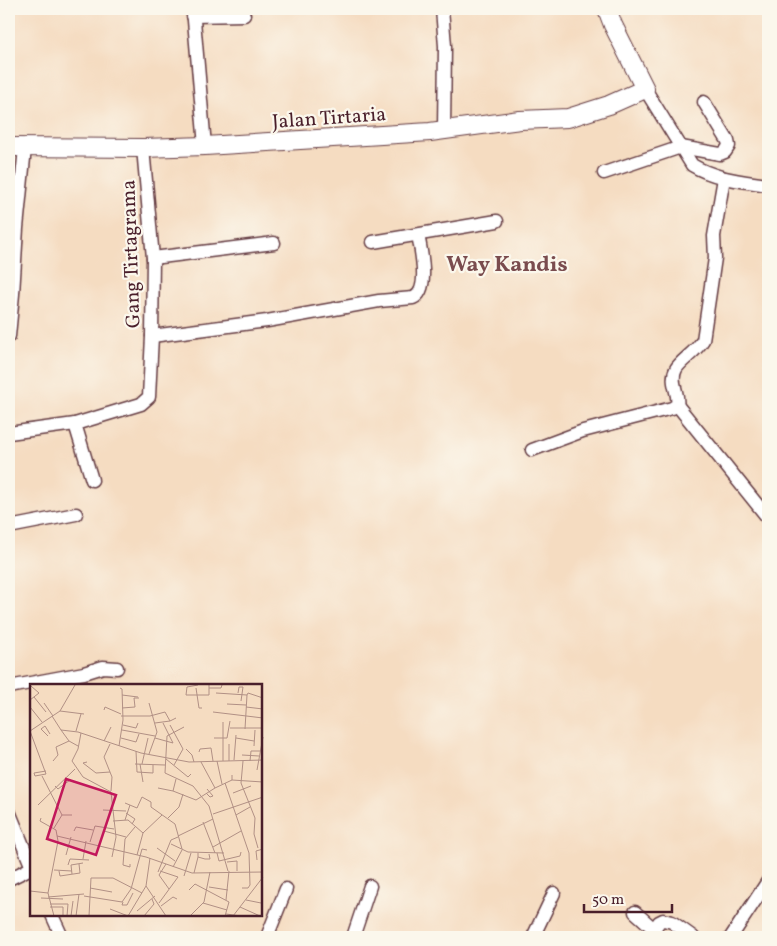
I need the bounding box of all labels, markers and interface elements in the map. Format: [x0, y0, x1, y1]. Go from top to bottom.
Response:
street label: Jalan Tirtaria [271, 101, 387, 137]
street label: Gang Tirtagrama [115, 179, 149, 329]
district label: Way Kandis [446, 250, 568, 281]
inset map [30, 684, 262, 916]
scale bar [584, 881, 672, 913]
text: 50 m [592, 890, 624, 911]

